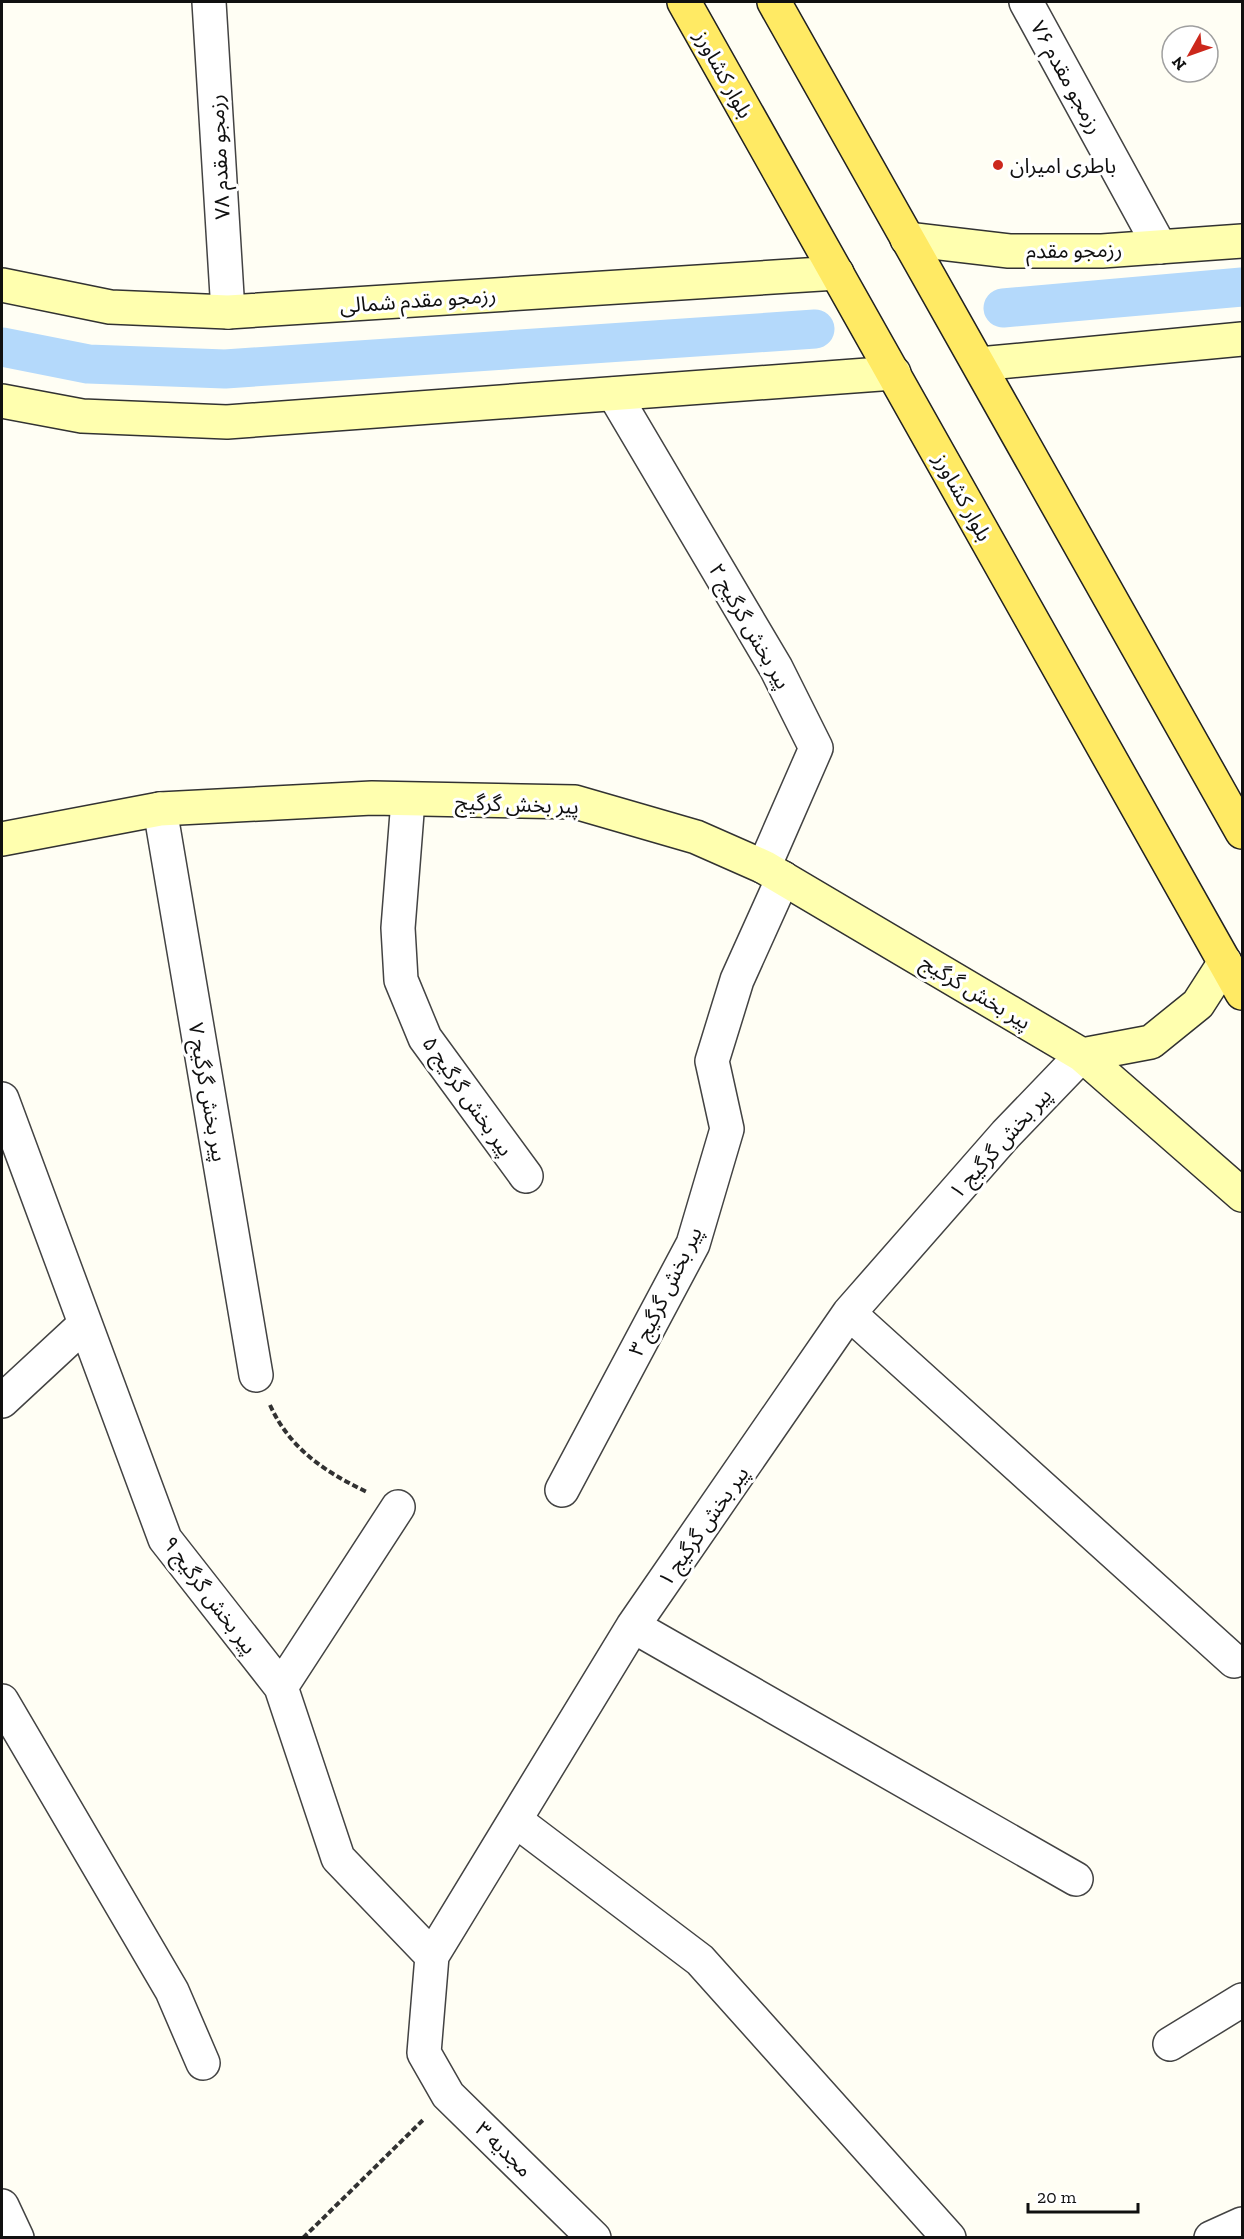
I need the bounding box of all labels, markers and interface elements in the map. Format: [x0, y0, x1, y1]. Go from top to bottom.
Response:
street label: رزمجو مقدم ۷۶ [1022, 16, 1108, 140]
north arrow [1160, 24, 1220, 84]
street label: بلوار کشاورز [689, 25, 758, 122]
text: N [1168, 53, 1190, 74]
street label: رزمجو مقدم ۷۸ [203, 94, 239, 220]
place label: باطری امیران [1010, 153, 1116, 178]
marker: باطری امیران [991, 158, 1005, 172]
street label: رزمجو مقدم [1026, 237, 1122, 267]
street label: رزمجو مقدم شمالی [339, 282, 497, 322]
street label: بلوار کشاورز [928, 448, 997, 545]
street label: پیر بخش گرگیج ۲ [701, 559, 796, 695]
street label: پیر بخش گرگیج [455, 789, 579, 822]
street label: پیر بخش گرگیج [915, 949, 1036, 1037]
street label: پیر بخش گرگیج ۷ [181, 1021, 233, 1164]
street label: پیر بخش گرگیج ۵ [415, 1031, 519, 1163]
street label: پیر بخش گرگیج ۱ [944, 1082, 1059, 1206]
street label: پیر بخش گرگیج ۳ [623, 1222, 710, 1361]
street label: پیر بخش گرگیج ۱ [652, 1461, 756, 1593]
street label: پیر بخش گرگیج ۹ [155, 1531, 262, 1661]
street label: مجدیه ۳ [471, 2116, 537, 2182]
scale bar [1028, 2176, 1138, 2214]
text: 20 m [1037, 2186, 1077, 2208]

